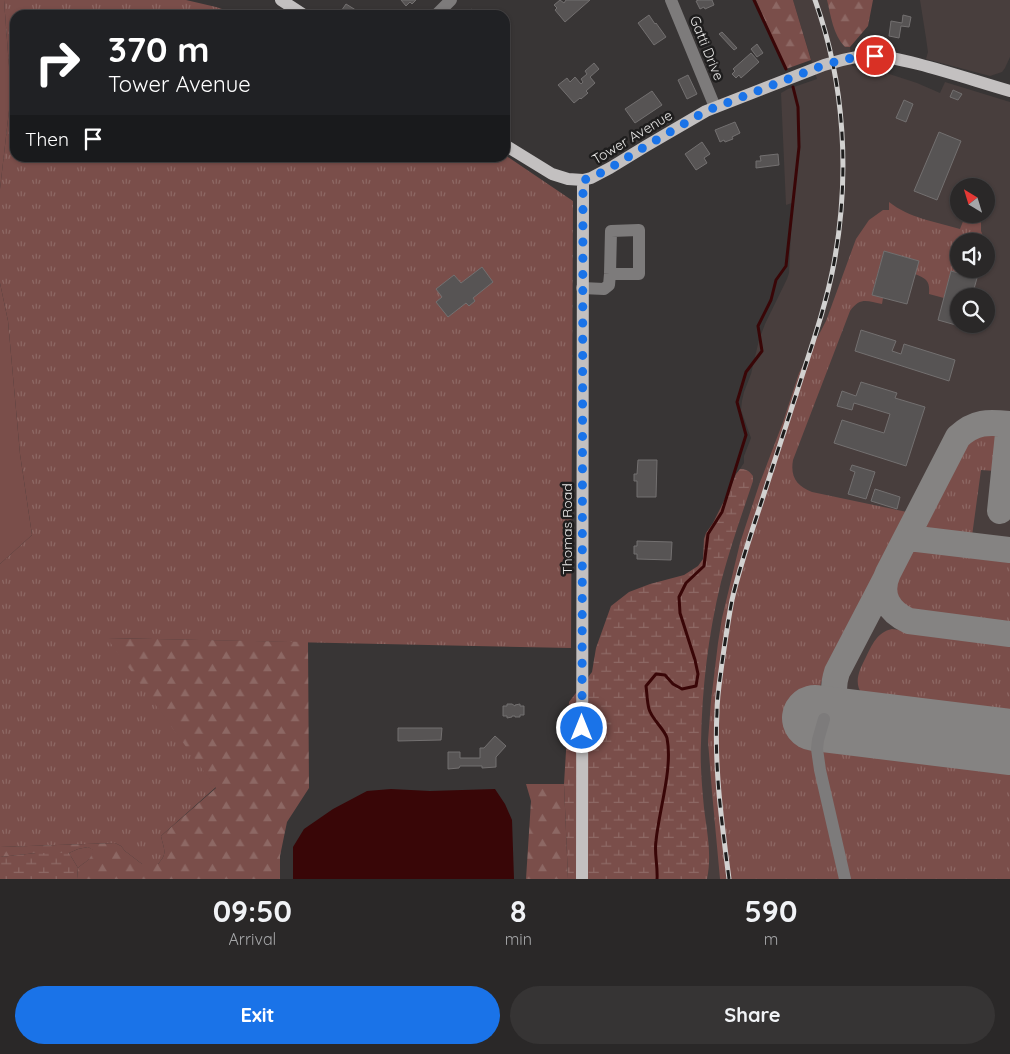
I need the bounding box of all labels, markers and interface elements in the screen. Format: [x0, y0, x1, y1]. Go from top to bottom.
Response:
street label: Gatti Drive [686, 13, 728, 83]
text: 370 m [108, 27, 210, 71]
icon: right [25, 30, 90, 95]
pin [854, 35, 896, 77]
icon: arrive [861, 42, 889, 70]
text: Tower Avenue [108, 70, 251, 98]
street label: Tower Avenue [588, 106, 676, 168]
icon: arrive [79, 125, 107, 153]
text: Then [25, 127, 69, 151]
north arrow [950, 178, 995, 222]
map controls [950, 178, 995, 333]
button: sound [950, 233, 995, 278]
button: search [950, 288, 995, 333]
street label: Thomas Road [558, 483, 576, 575]
position arrow [555, 701, 607, 753]
text: 09:50 [213, 892, 292, 930]
text: 8 [510, 892, 527, 930]
text: 590 [745, 892, 797, 930]
text: Arrival [228, 929, 276, 949]
text: min [505, 929, 532, 949]
text: m [764, 929, 778, 949]
button: Exit [15, 986, 500, 1044]
button: Share [510, 986, 995, 1044]

